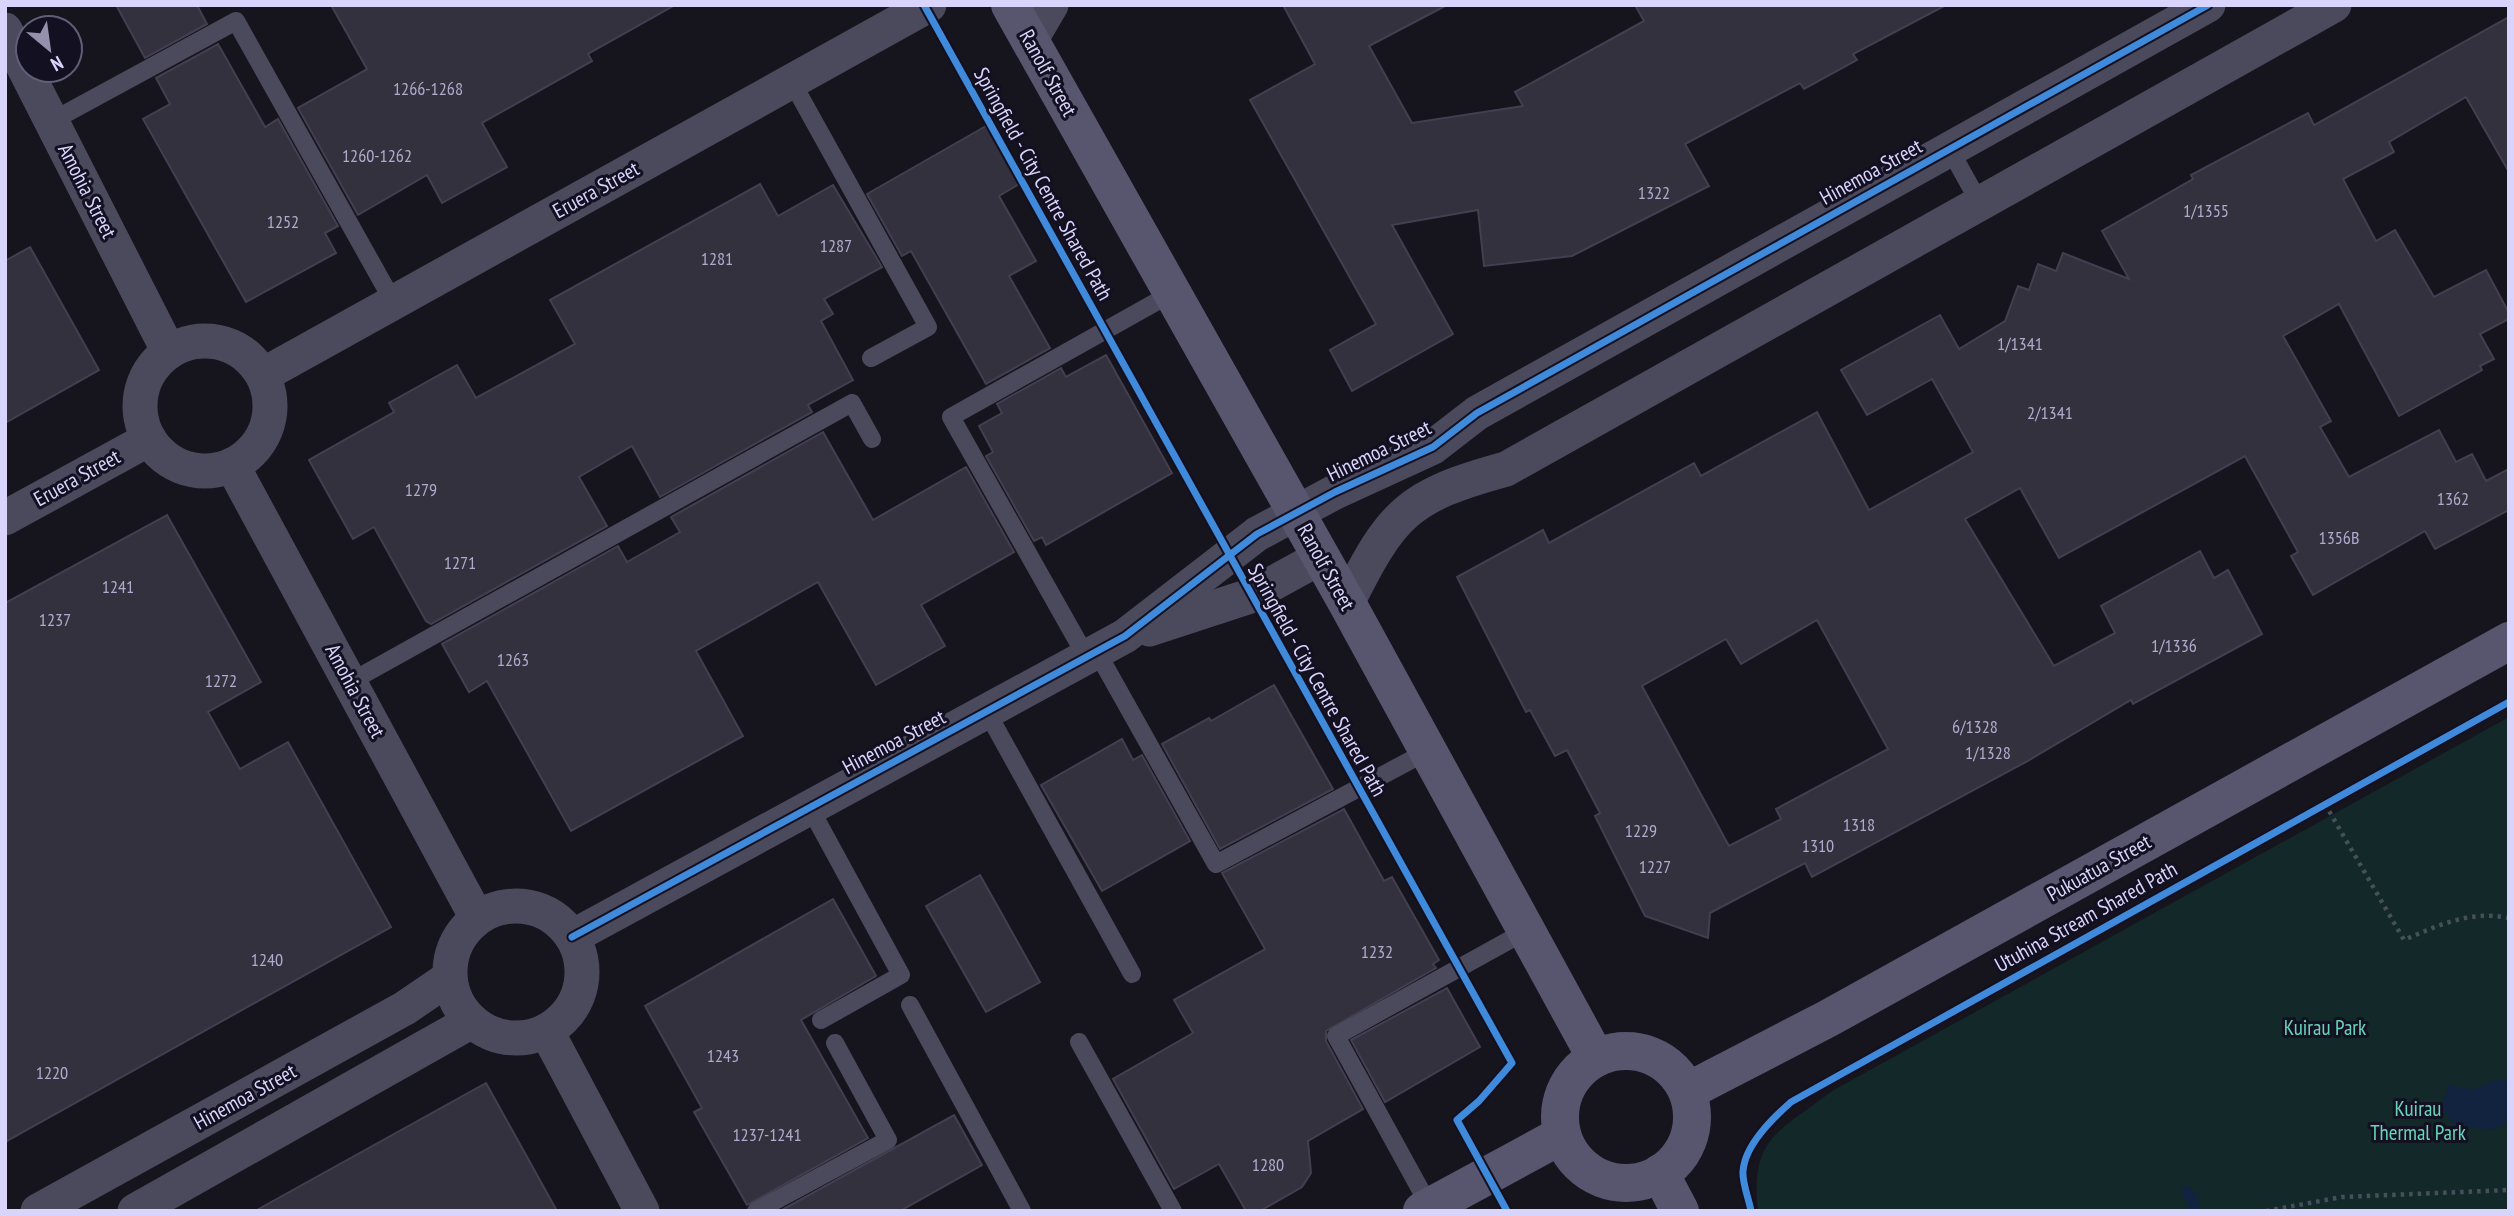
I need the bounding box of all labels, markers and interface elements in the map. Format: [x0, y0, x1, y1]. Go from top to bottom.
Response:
north arrow [14, 14, 84, 84]
street label: Ranolf Street [1014, 25, 1083, 121]
text: N [47, 51, 68, 77]
street label: Springfield - City Centre Shared Path [968, 63, 1119, 305]
house number: 1266-1268 [393, 77, 463, 100]
street label: Hinemoa Street [1815, 132, 1927, 211]
street label: Amohia Street [52, 139, 123, 243]
house number: 1260-1262 [342, 144, 412, 167]
street label: Eruera Street [548, 155, 644, 224]
house number: 1322 [1638, 181, 1670, 204]
house number: 1/1355 [2183, 199, 2229, 222]
house number: 1252 [267, 210, 299, 233]
house number: 1287 [820, 234, 852, 257]
house number: 1281 [701, 247, 733, 270]
house number: 1/1341 [1997, 332, 2043, 355]
house number: 2/1341 [2027, 401, 2073, 424]
street label: Hinemoa Street [1322, 414, 1436, 487]
street label: Eruera Street [29, 443, 125, 512]
house number: 1279 [405, 478, 437, 501]
house number: 1362 [2437, 487, 2469, 510]
street label: Ranolf Street [1292, 519, 1361, 615]
house number: 1356B [2319, 526, 2359, 549]
house number: 1271 [444, 551, 476, 574]
street label: Springfield - City Centre Shared Path [1242, 559, 1393, 801]
house number: 1241 [102, 575, 134, 598]
house number: 1237 [39, 608, 71, 631]
house number: 1/1336 [2151, 634, 2197, 657]
street label: Amohia Street [319, 639, 392, 743]
house number: 1263 [497, 648, 529, 671]
house number: 1272 [205, 669, 237, 692]
street label: Hinemoa Street [838, 703, 950, 780]
house number: 6/1328 [1952, 715, 1998, 738]
house number: 1/1328 [1965, 741, 2011, 764]
house number: 1318 [1843, 813, 1875, 836]
house number: 1229 [1625, 819, 1657, 842]
street label: Pukuatua Street [2042, 828, 2156, 907]
house number: 1310 [1802, 834, 1834, 857]
house number: 1227 [1639, 855, 1671, 878]
street label: Utuhina Stream Shared Path [1990, 855, 2182, 978]
house number: 1232 [1361, 940, 1393, 963]
house number: 1240 [251, 948, 283, 971]
park label: Kuirau Park [2284, 1014, 2366, 1041]
house number: 1243 [707, 1044, 739, 1067]
street label: Hinemoa Street [189, 1057, 301, 1136]
house number: 1220 [36, 1061, 68, 1084]
park label: Kuirau Thermal Park [2370, 1095, 2466, 1146]
house number: 1237-1241 [732, 1123, 802, 1146]
house number: 1280 [1252, 1153, 1284, 1176]

